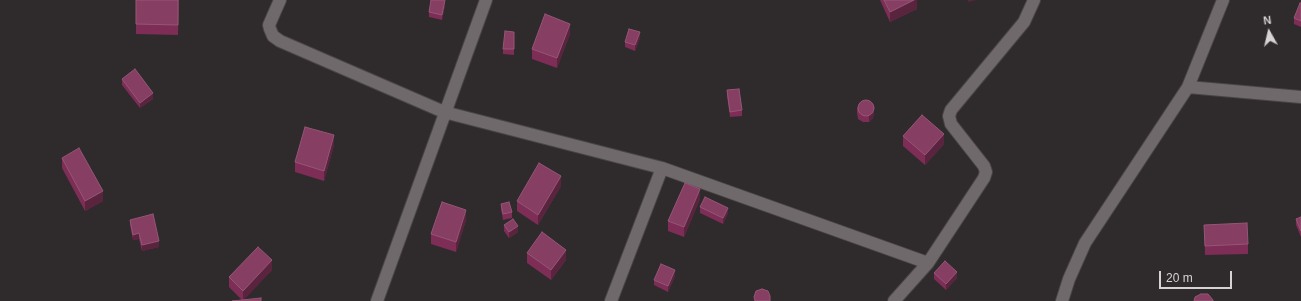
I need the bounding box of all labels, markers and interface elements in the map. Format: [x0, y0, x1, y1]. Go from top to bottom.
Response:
north arrow [1249, 12, 1289, 52]
text: N [1263, 14, 1272, 27]
scale bar [1161, 263, 1234, 289]
text: 20 m [1166, 271, 1193, 285]

